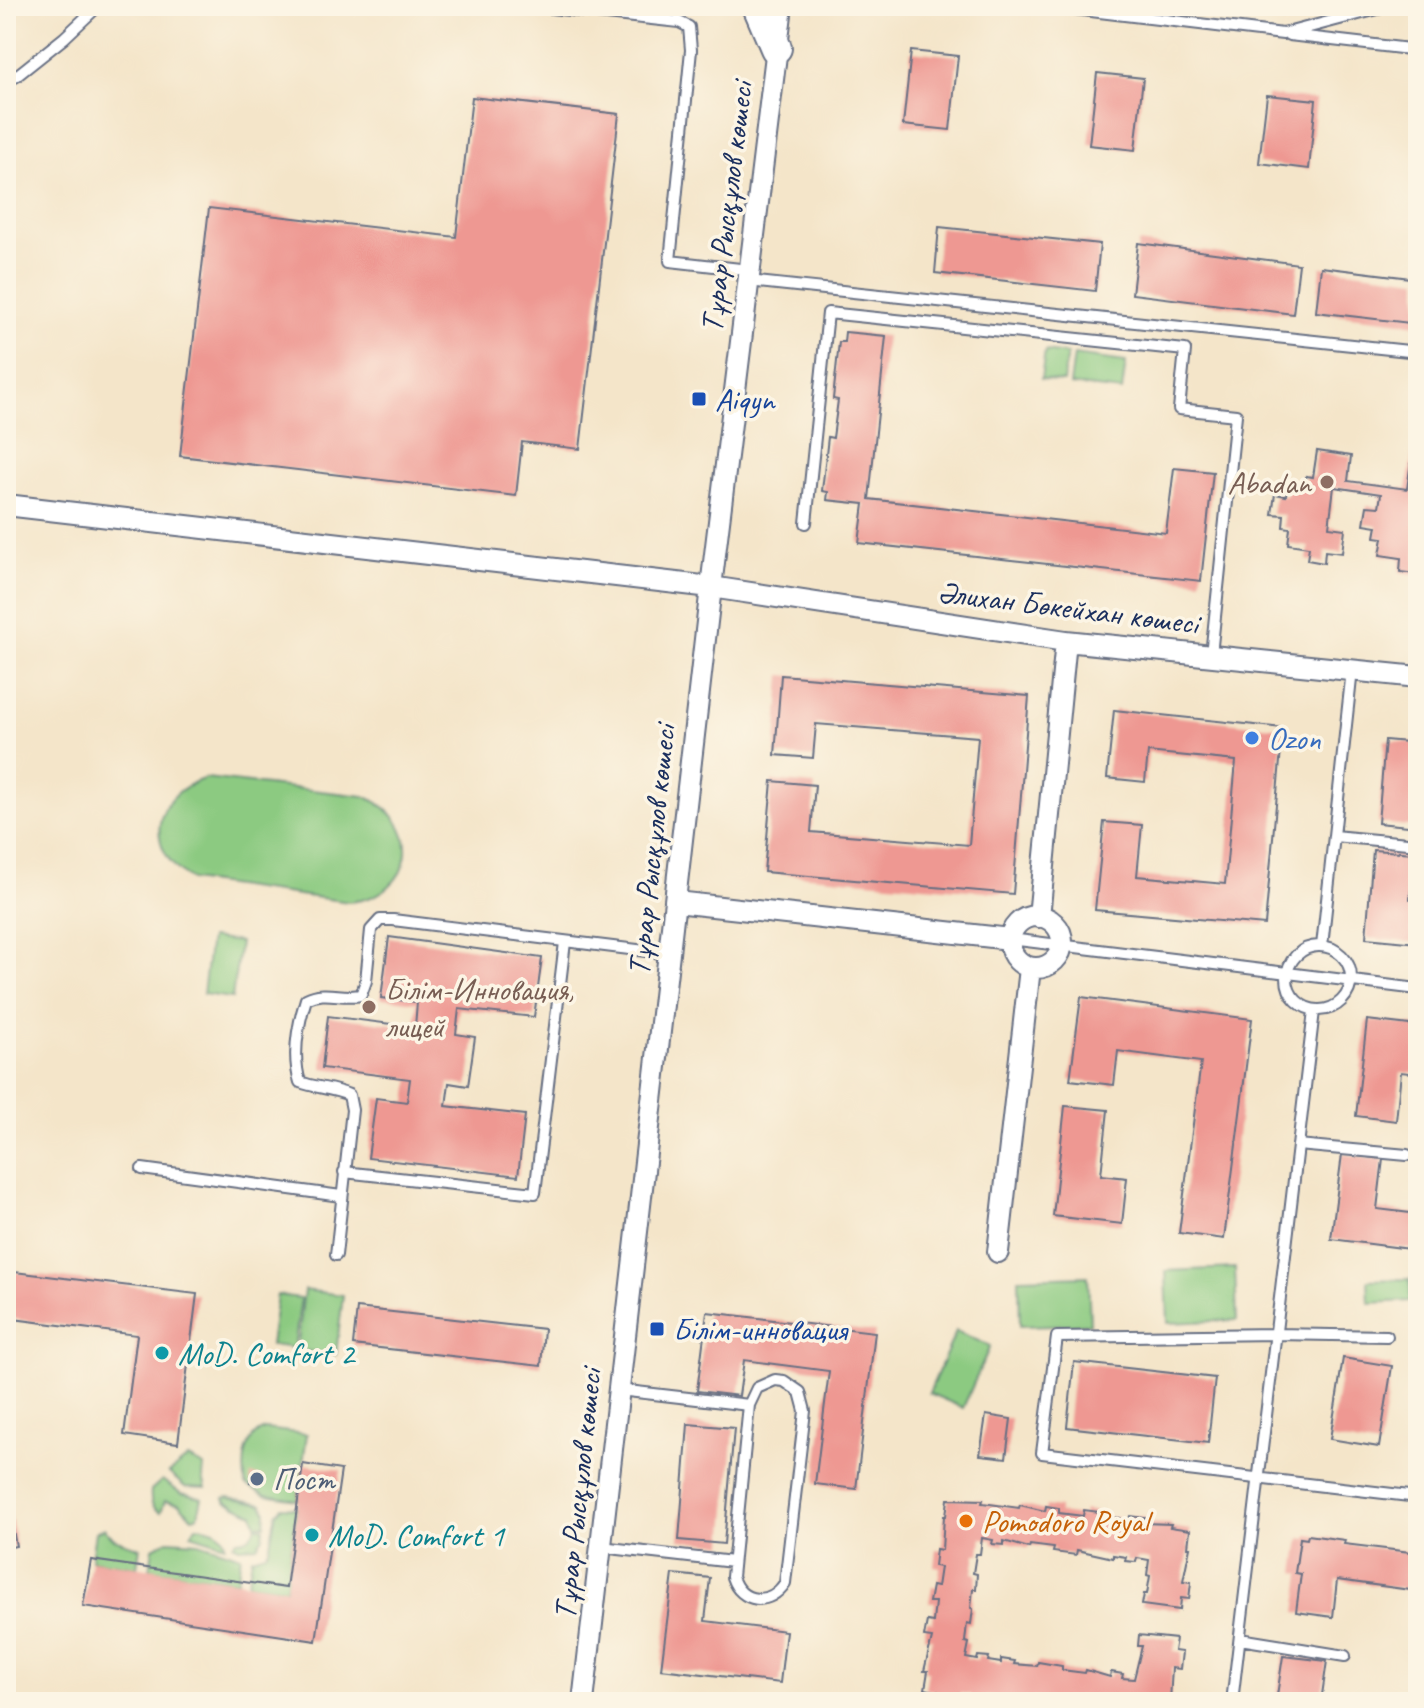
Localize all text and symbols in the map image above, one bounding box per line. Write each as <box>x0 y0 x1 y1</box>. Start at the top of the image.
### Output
street label: Тұрар Рысқұлов көшесі <box>691 75 763 335</box>
place label: Aiqyn <box>715 379 776 420</box>
marker: Aiqyn <box>690 390 708 408</box>
place label: Abadan <box>1228 462 1313 503</box>
marker: Abadan <box>1318 473 1336 491</box>
street label: Әлихан Бөкейхан көшесі <box>935 571 1205 644</box>
street label: Тұрар Рысқұлов көшесі <box>618 718 685 978</box>
place label: Ozon <box>1268 718 1321 759</box>
marker: Ozon <box>1243 729 1261 747</box>
place label: Білім-Инновация, лицей <box>385 969 574 1047</box>
marker: Білім-Инновация, лицей <box>360 998 378 1016</box>
place label: Білім-инновация <box>673 1309 849 1350</box>
marker: Білім-инновация <box>648 1320 666 1338</box>
place label: МoD. Comfort 2 <box>178 1333 357 1374</box>
marker: МoD. Comfort 2 <box>153 1344 171 1362</box>
street label: Тұрар Рысқұлов көшесі <box>544 1362 611 1622</box>
place label: Пост <box>273 1459 337 1500</box>
marker: Пост <box>248 1470 266 1488</box>
place label: Pomodoro Royal <box>982 1501 1154 1542</box>
marker: Pomodoro Royal <box>957 1512 975 1530</box>
place label: МoD. Comfort 1 <box>328 1515 506 1556</box>
marker: МoD. Comfort 1 <box>303 1526 321 1544</box>

